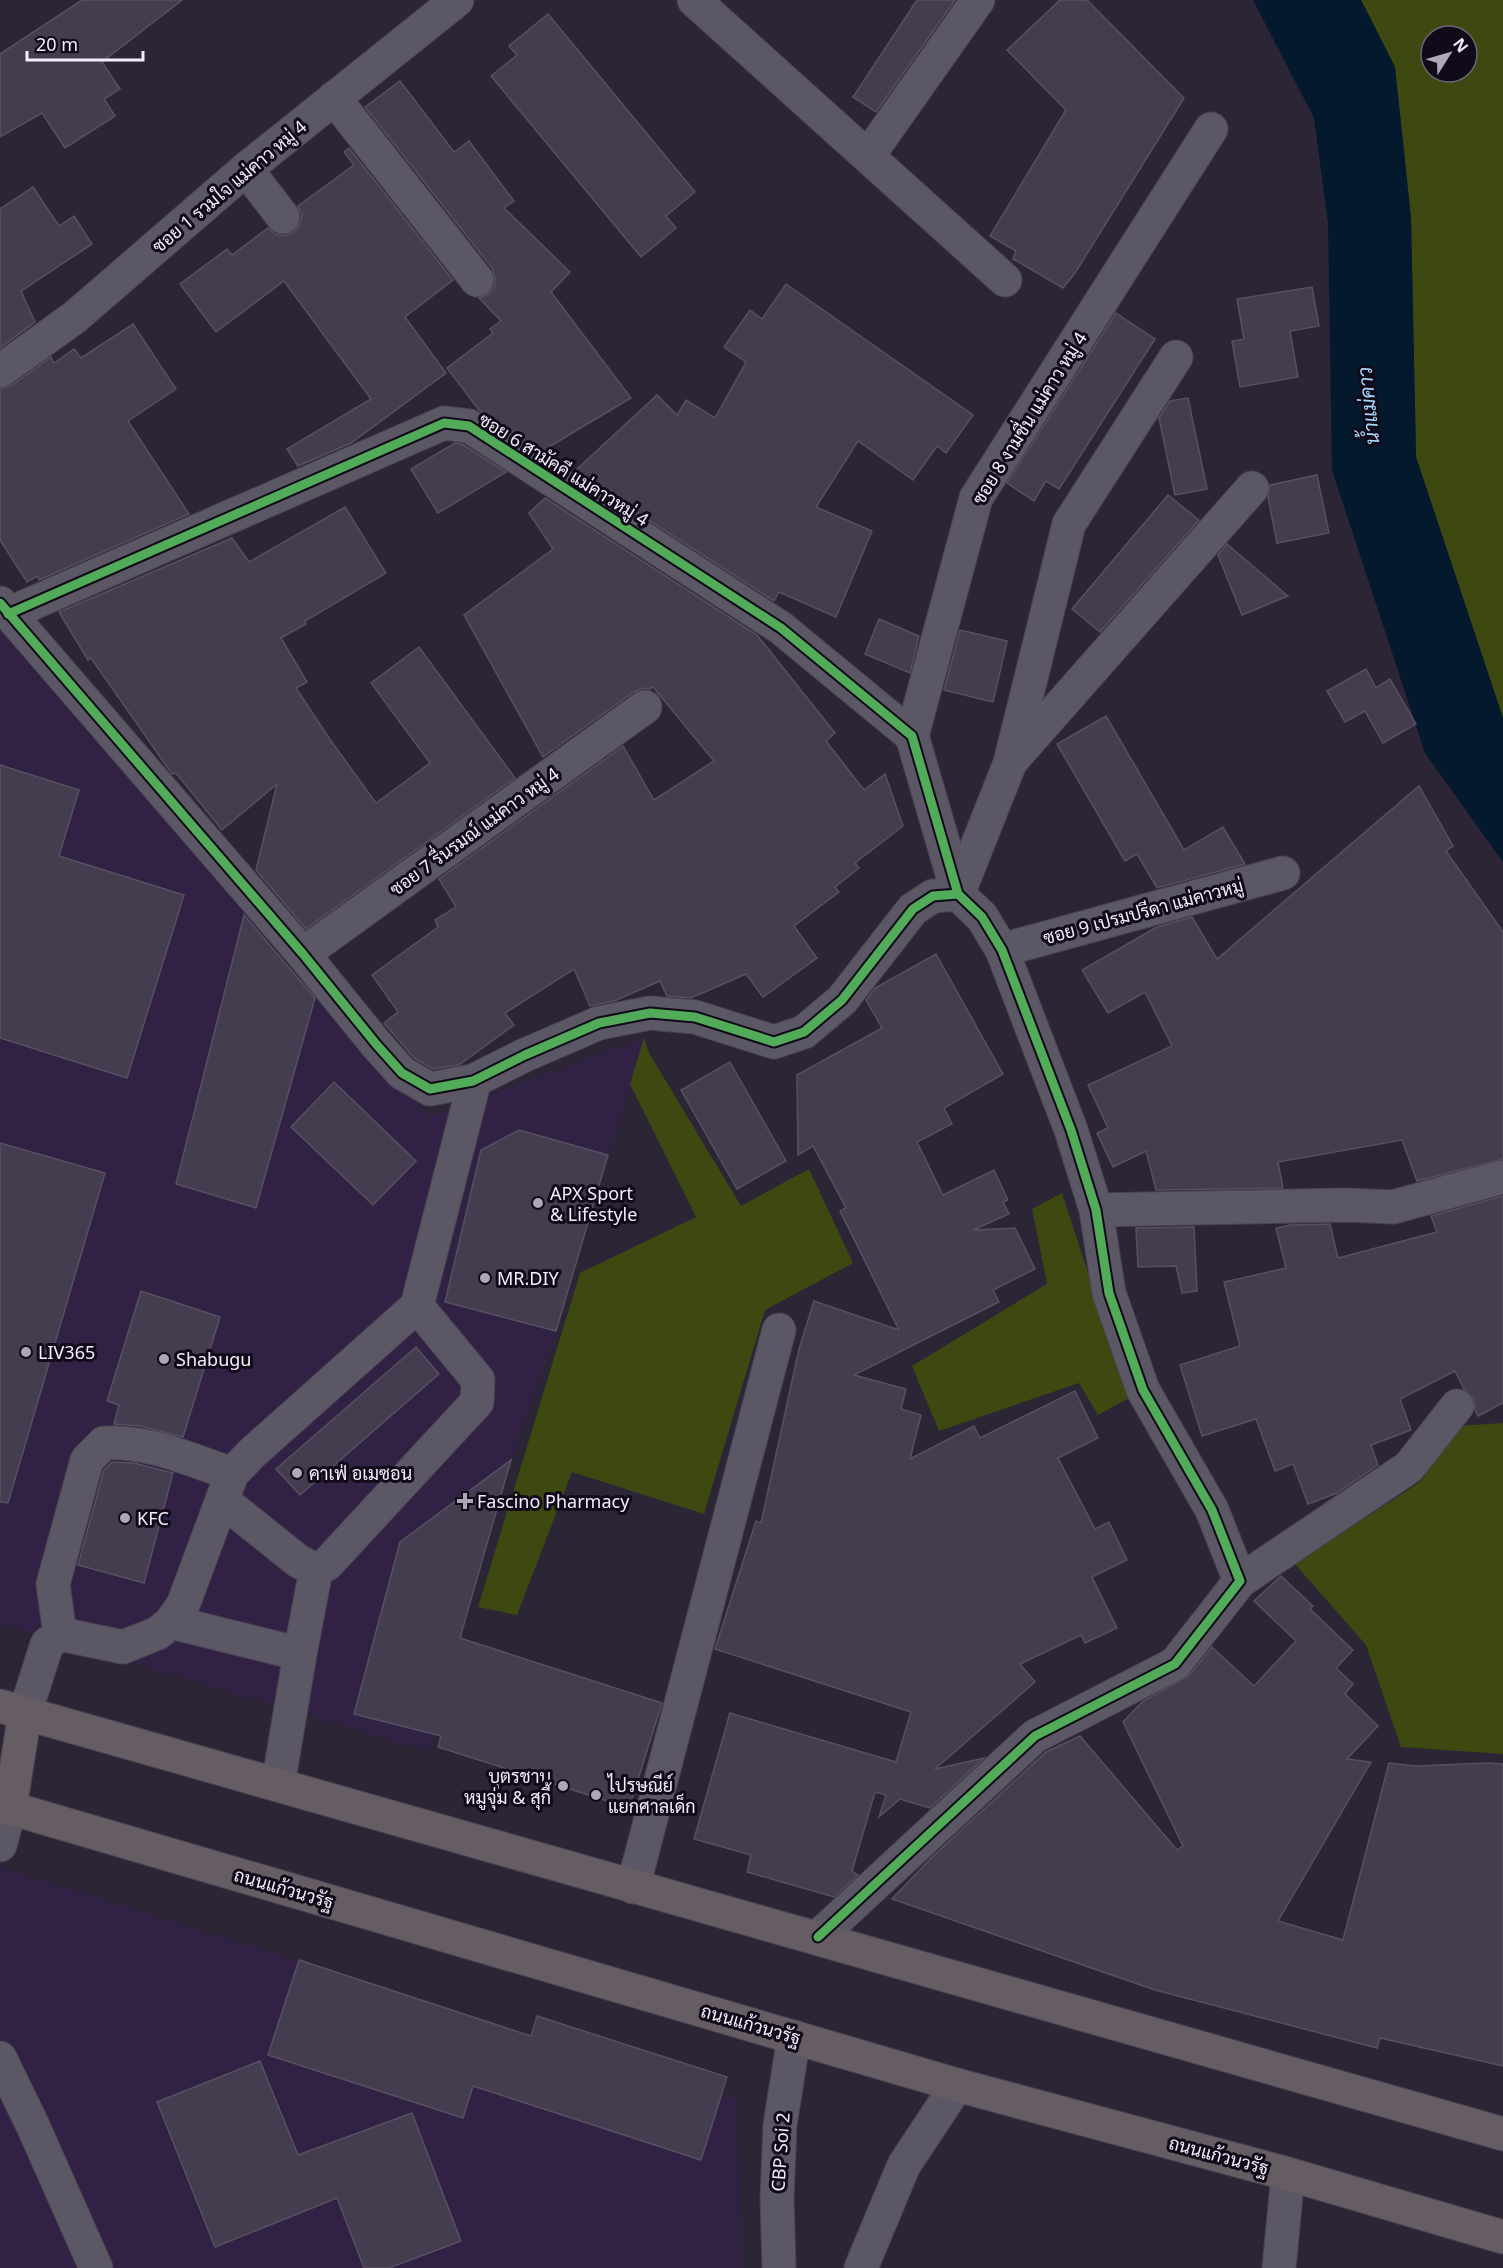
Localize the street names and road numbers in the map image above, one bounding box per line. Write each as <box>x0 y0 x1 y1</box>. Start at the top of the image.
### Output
street label: ซอย 1 รวมใจ แม่คาว หมู่ 4 <box>147 114 313 259</box>
street label: ซอย 8 งามชื่น แม่คาว หมู่ 4 <box>964 326 1094 510</box>
street label: ซอย 6 สามัคคี แม่คาวหมู่ 4 <box>473 407 653 533</box>
street label: ซอย 7 รื่นรมณ์ แม่คาว หมู่ 4 <box>383 759 565 902</box>
street label: ซอย 9 เปรมปรีดา แม่คาวหมู่ <box>1040 873 1246 951</box>
street label: ถนนแก้วนวรัฐ <box>231 1862 337 1915</box>
street label: ถนนแก้วนวรัฐ <box>698 1998 804 2051</box>
street label: CBP Soi 2 <box>765 2112 795 2192</box>
street label: ถนนแก้วนวรัฐ <box>1166 2130 1272 2181</box>

